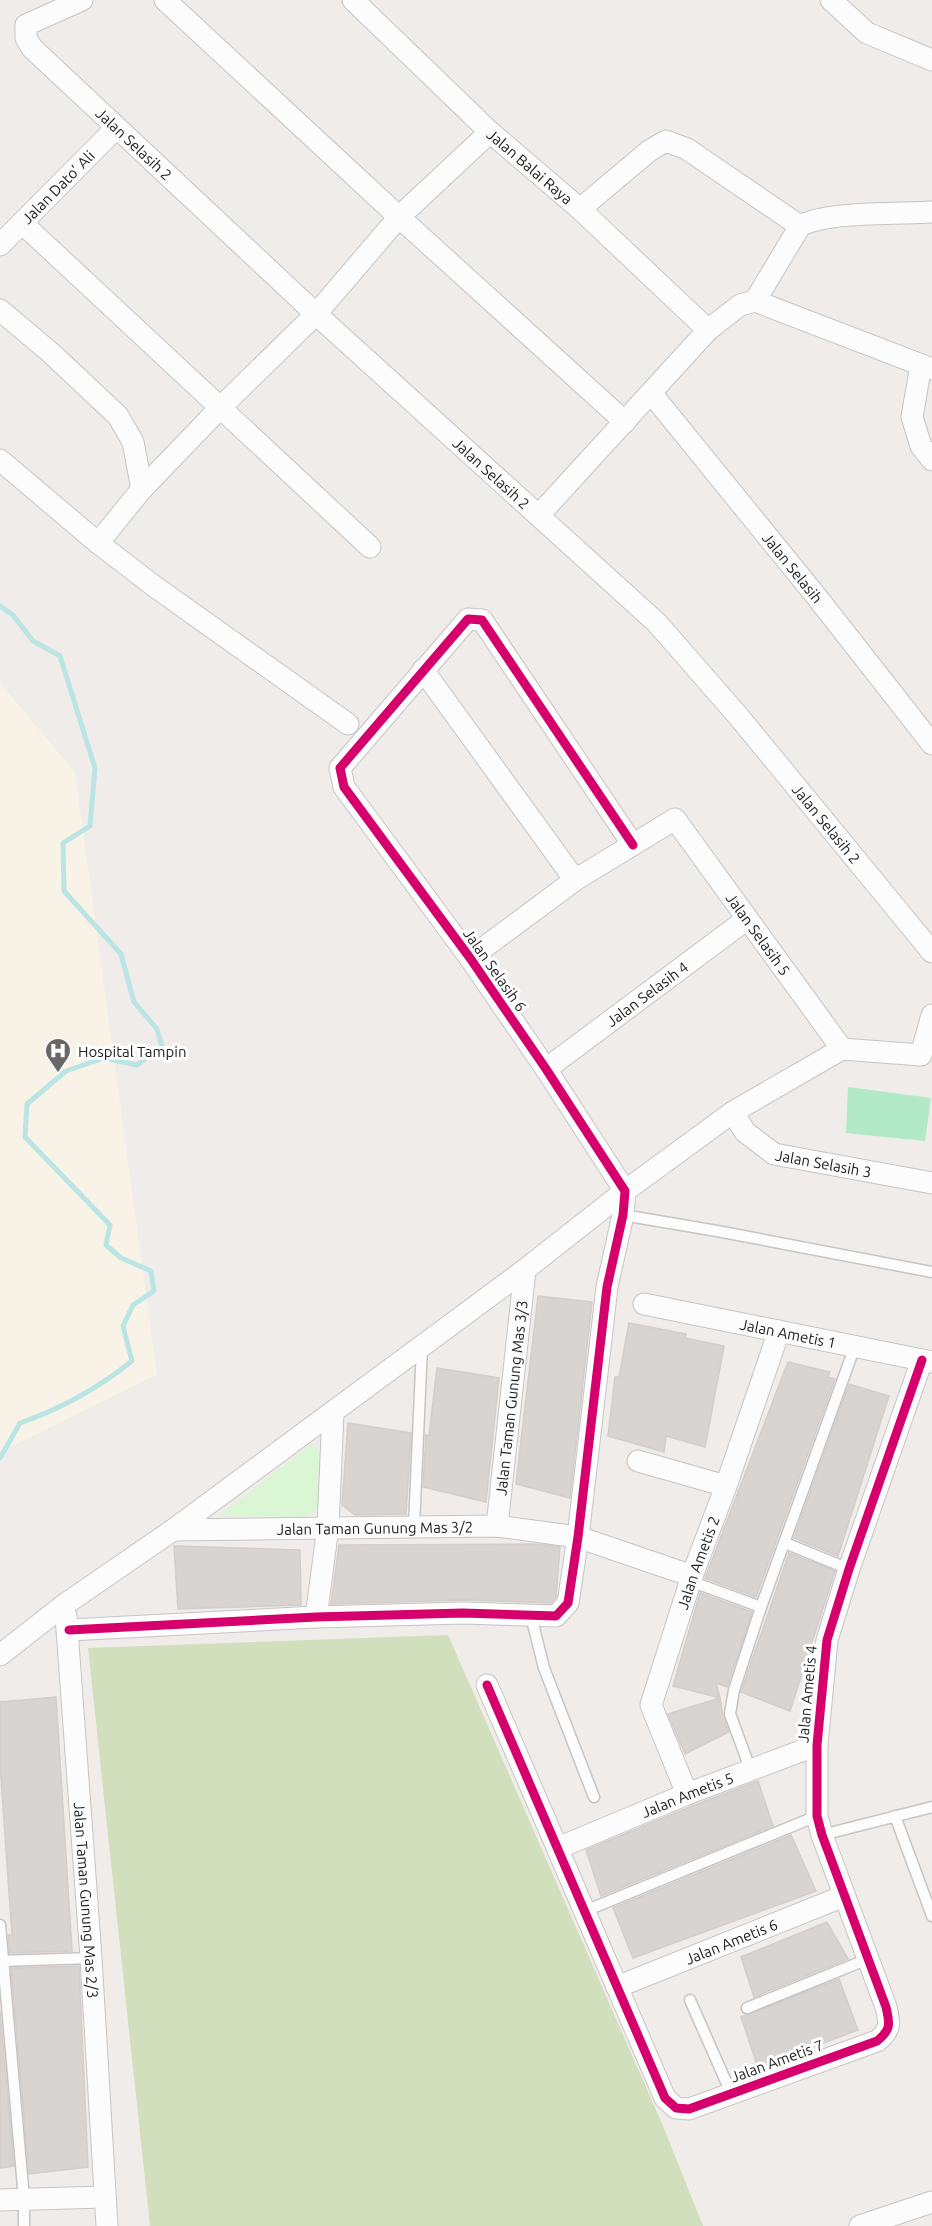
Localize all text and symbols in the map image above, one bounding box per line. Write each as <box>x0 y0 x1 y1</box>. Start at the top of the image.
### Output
street label: Jalan Selasih 2 <box>93 104 176 183</box>
street label: Jalan Balai Raya <box>484 125 576 207</box>
street label: Jalan Dato’ Ali <box>18 147 97 227</box>
street label: Jalan Selasih 2 <box>450 434 533 512</box>
street label: Jalan Selasih <box>759 529 826 606</box>
street label: Jalan Selasih 2 <box>789 781 864 867</box>
street label: Jalan Selasih 5 <box>723 890 794 978</box>
street label: Jalan Selasih 6 <box>460 925 530 1015</box>
street label: Jalan Selasih 4 <box>603 958 691 1030</box>
hospital icon: Hospital Tampin <box>43 1036 73 1074</box>
place label: Hospital Tampin <box>78 1043 187 1060</box>
street label: Jalan Selasih 3 <box>774 1146 873 1180</box>
street label: Jalan Taman Gunung Mas 3/3 <box>492 1299 530 1496</box>
street label: Jalan Ametis 1 <box>738 1315 838 1351</box>
street label: Jalan Ametis 2 <box>674 1514 722 1611</box>
street label: Jalan Taman Gunung Mas 3/2 <box>277 1518 473 1537</box>
street label: Jalan Ametis 4 <box>794 1645 820 1743</box>
street label: Jalan Ametis 5 <box>639 1769 736 1821</box>
street label: Jalan Taman Gunung Mas 2/3 <box>71 1802 102 1999</box>
street label: Jalan Ametis 6 <box>683 1915 780 1967</box>
street label: Jalan Ametis 7 <box>728 2036 826 2086</box>

